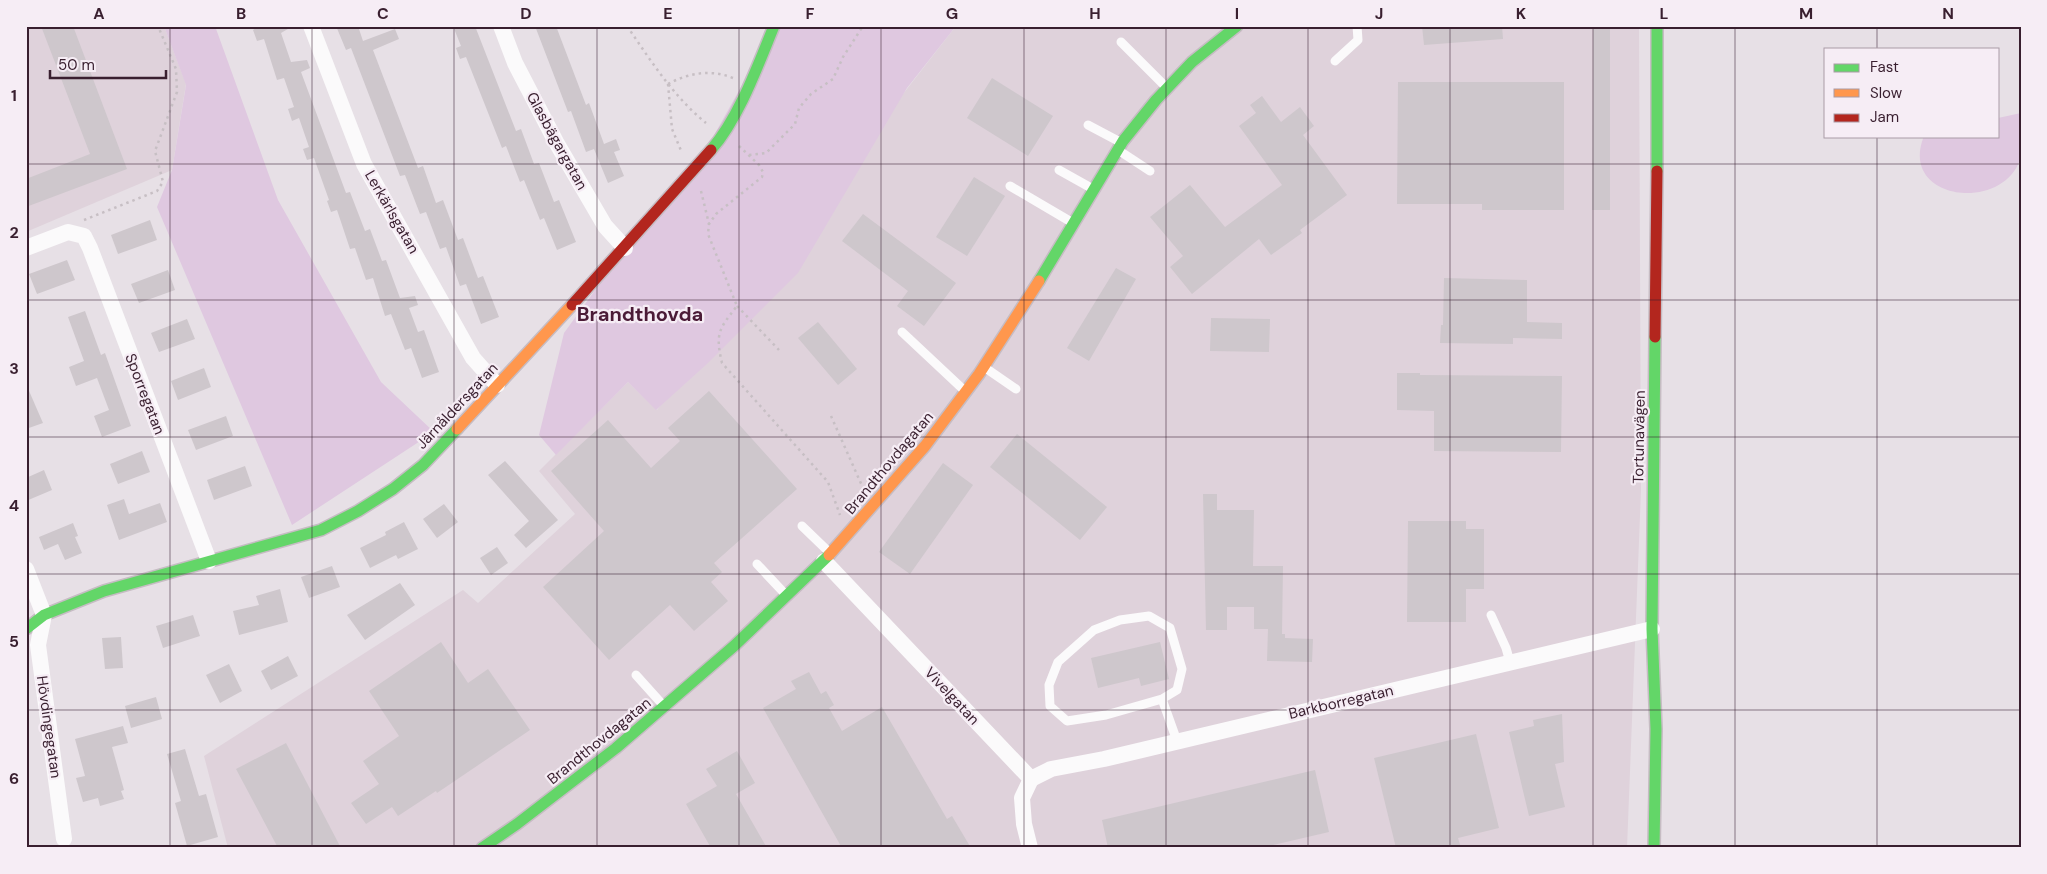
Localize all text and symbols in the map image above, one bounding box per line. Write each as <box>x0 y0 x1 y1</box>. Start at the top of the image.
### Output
text: A <box>93 3 105 24</box>
text: B <box>236 3 246 24</box>
text: C <box>377 3 389 24</box>
text: D <box>520 3 532 24</box>
text: E <box>663 3 673 24</box>
text: F <box>806 3 815 24</box>
text: G <box>946 3 958 24</box>
text: H <box>1089 3 1101 24</box>
text: I <box>1235 3 1239 24</box>
text: J <box>1375 3 1383 24</box>
text: K <box>1516 3 1527 24</box>
text: L <box>1660 3 1669 24</box>
text: M <box>1799 3 1813 24</box>
text: N <box>1942 3 1954 24</box>
scale bar <box>50 48 166 80</box>
legend <box>1824 48 2000 138</box>
text: 50 m <box>58 55 95 75</box>
text: Fast <box>1870 57 1899 77</box>
text: Slow <box>1870 83 1903 103</box>
text: 1 <box>11 85 17 106</box>
street label: Glasbägargatan <box>522 89 592 193</box>
text: Jam <box>1870 107 1899 127</box>
street label: Lerkärlsgatan <box>360 167 424 257</box>
text: 2 <box>9 222 19 243</box>
district label: Brandthovda <box>577 301 703 327</box>
street label: Sporregatan <box>120 351 170 437</box>
text: 3 <box>9 358 19 379</box>
street label: Järnåldersgatan <box>412 358 502 454</box>
street label: Tortunavägen <box>1628 390 1650 484</box>
street label: Brandthovdagatan <box>840 408 938 518</box>
text: 4 <box>9 495 19 516</box>
text: 5 <box>9 631 19 652</box>
street label: Vivelgatan <box>920 663 984 729</box>
street label: Hövdingegatan <box>32 674 66 780</box>
street label: Barkborregatan <box>1287 680 1395 724</box>
street label: Brandthovdagatan <box>543 693 655 789</box>
text: 6 <box>9 768 19 789</box>

